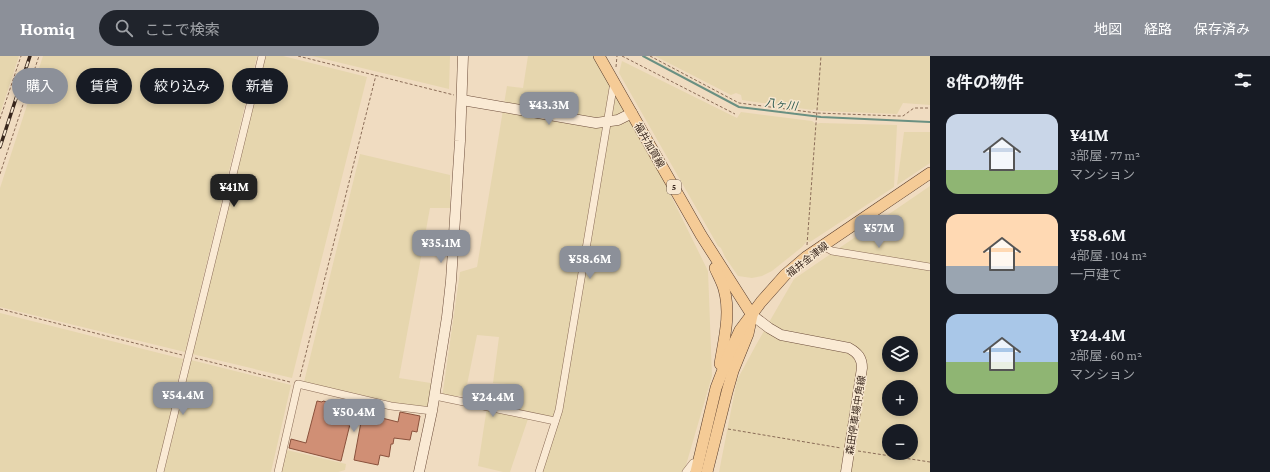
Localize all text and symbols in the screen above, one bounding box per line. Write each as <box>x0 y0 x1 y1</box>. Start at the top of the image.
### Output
search box <box>99 10 379 46</box>
icon: search <box>113 17 135 39</box>
text: Homiq <box>20 18 75 39</box>
text: 地図 <box>1094 21 1122 37</box>
text: 経路 <box>1144 21 1172 37</box>
text: 保存済み <box>1194 21 1250 37</box>
text: ここで検索 <box>145 22 220 38</box>
chip: 購入 <box>12 68 68 104</box>
chip: 賃貸 <box>76 68 132 104</box>
chip: 絞り込み <box>140 68 224 104</box>
chip: 新着 <box>232 68 288 104</box>
icon: filters <box>1232 69 1254 91</box>
text: 8件の物件 <box>946 73 1024 92</box>
pin: ¥43.3M <box>516 92 582 126</box>
water label: 八ヶ川 <box>764 96 799 112</box>
text: ¥43.3M <box>529 97 569 112</box>
street label: 福井加賀線 <box>632 121 667 170</box>
text: ¥41M <box>1070 126 1108 145</box>
icon: home <box>978 130 1026 178</box>
text: 3部屋 · 77 m² <box>1070 148 1140 163</box>
text: マンション <box>1070 167 1135 182</box>
pin: ¥41M <box>210 174 258 208</box>
text: ¥41M <box>219 179 249 194</box>
road number: 5 <box>667 180 681 194</box>
pin: ¥57M <box>855 215 903 249</box>
text: ¥57M <box>864 220 894 235</box>
text: ¥58.6M <box>1070 226 1126 245</box>
pin: ¥35.1M <box>408 230 474 264</box>
icon: home <box>978 230 1026 278</box>
text: ¥35.1M <box>421 235 461 250</box>
street label: 福井金津線 <box>784 240 830 279</box>
pin: ¥58.6M <box>557 246 623 280</box>
text: 4部屋 · 104 m² <box>1070 248 1147 263</box>
text: ¥58.6M <box>569 251 611 266</box>
text: 一戸建て <box>1070 267 1122 282</box>
text: ¥24.4M <box>1070 326 1126 345</box>
icon: home <box>978 330 1026 378</box>
map controls <box>882 336 918 460</box>
button: layers <box>882 336 918 372</box>
text: 2部屋 · 60 m² <box>1070 348 1142 363</box>
text: マンション <box>1070 367 1135 382</box>
street label: 森田停車場中角線 <box>844 375 867 455</box>
button: + <box>882 380 918 416</box>
pin: ¥54.4M <box>150 382 216 416</box>
pin: ¥24.4M <box>460 384 526 418</box>
text: ¥54.4M <box>162 387 204 402</box>
text: ¥24.4M <box>472 389 514 404</box>
pin: ¥50.4M <box>321 399 387 433</box>
text: ¥50.4M <box>333 404 375 419</box>
button: − <box>882 424 918 460</box>

